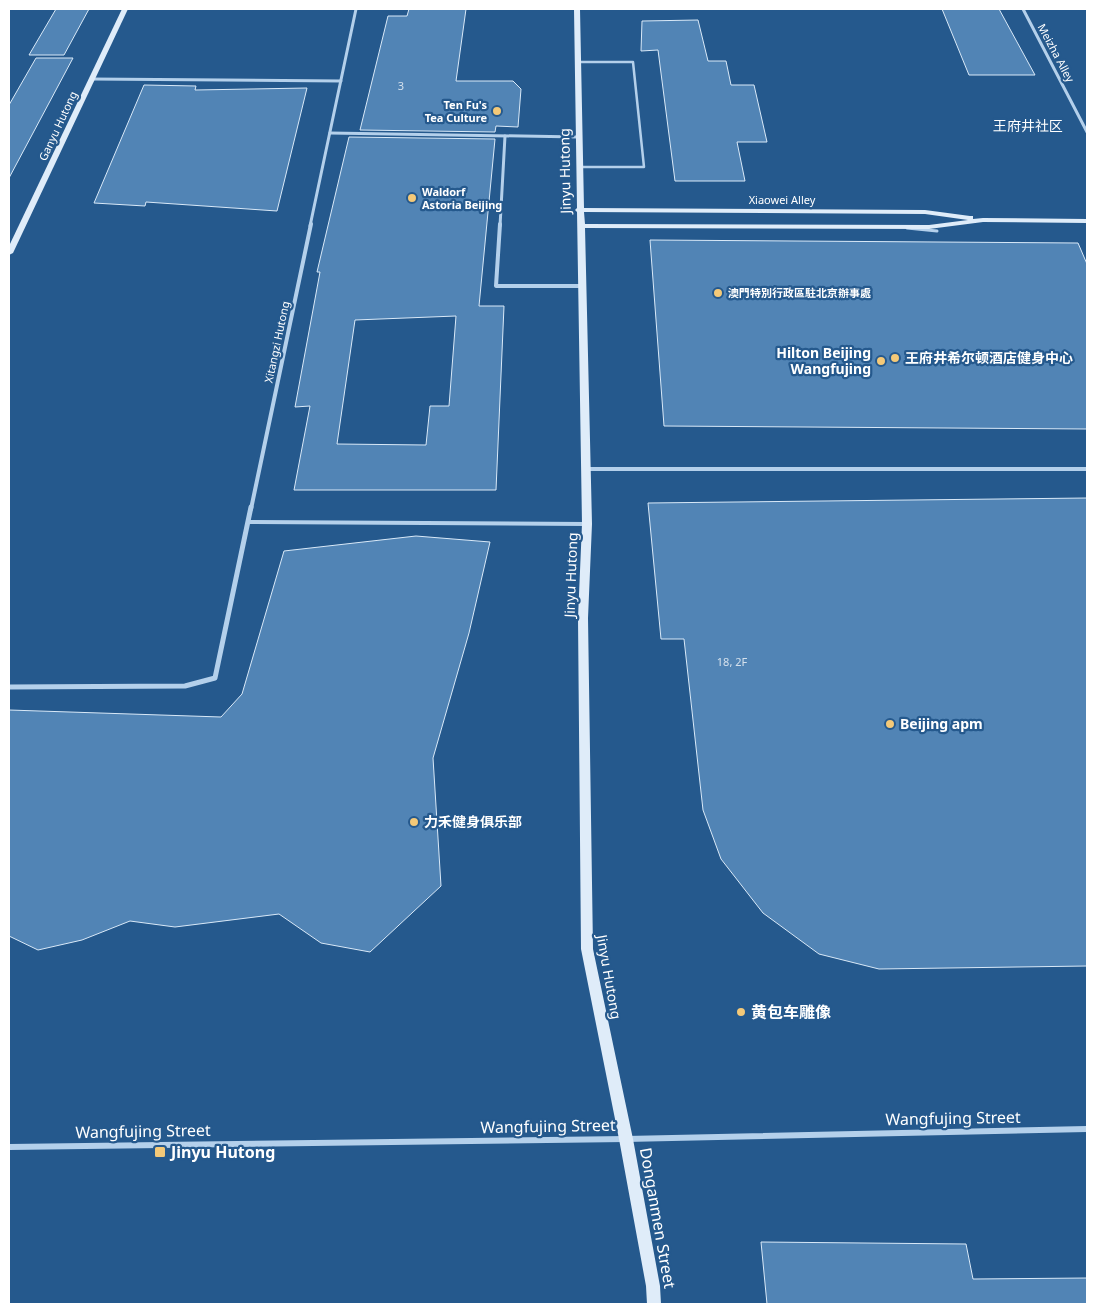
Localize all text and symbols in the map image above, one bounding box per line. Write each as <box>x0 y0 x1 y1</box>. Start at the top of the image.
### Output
street label: Meizha Alley <box>1035 21 1078 85</box>
house number: 3 <box>398 78 404 93</box>
street label: Ganyu Hutong <box>35 88 80 163</box>
place label: Ten Fu's Tea Culture <box>425 97 487 125</box>
marker: Ten Fu's Tea Culture <box>491 105 503 117</box>
district label: 王府井社区 <box>993 116 1063 135</box>
street label: Jinyu Hutong <box>554 128 575 216</box>
place label: Waldorf Astoria Beijing <box>422 184 502 212</box>
marker: Waldorf Astoria Beijing <box>406 192 418 204</box>
street label: Xiaowei Alley <box>749 192 816 207</box>
place label: 澳門特別行政區駐北京辦事處 <box>728 285 871 300</box>
marker: 澳門特別行政區駐北京辦事處 <box>712 287 724 299</box>
street label: Xitangzi Hutong <box>261 300 292 384</box>
place label: Hilton Beijing Wangfujing <box>776 343 871 378</box>
place label: 王府井希尔顿酒店健身中心 <box>905 348 1073 367</box>
marker: 王府井希尔顿酒店健身中心 <box>889 352 901 364</box>
marker: Hilton Beijing Wangfujing <box>875 355 887 367</box>
street label: Jinyu Hutong <box>559 532 581 620</box>
house number: 18, 2F <box>717 654 747 669</box>
place label: Beijing apm <box>900 714 983 733</box>
marker: Beijing apm <box>884 718 896 730</box>
place label: 力禾健身俱乐部 <box>424 812 522 831</box>
marker: 力禾健身俱乐部 <box>408 816 420 828</box>
street label: Jinyu Hutong <box>592 931 626 1021</box>
place label: 黄包车雕像 <box>751 1001 831 1023</box>
marker: 黄包车雕像 <box>735 1006 747 1018</box>
street label: Wangfujing Street <box>885 1106 1021 1130</box>
street label: Wangfujing Street <box>480 1114 616 1138</box>
street label: Wangfujing Street <box>75 1119 211 1143</box>
place label: Jinyu Hutong <box>169 1141 275 1163</box>
marker: Jinyu Hutong <box>153 1145 167 1159</box>
street label: Donganmen Street <box>635 1146 681 1290</box>

